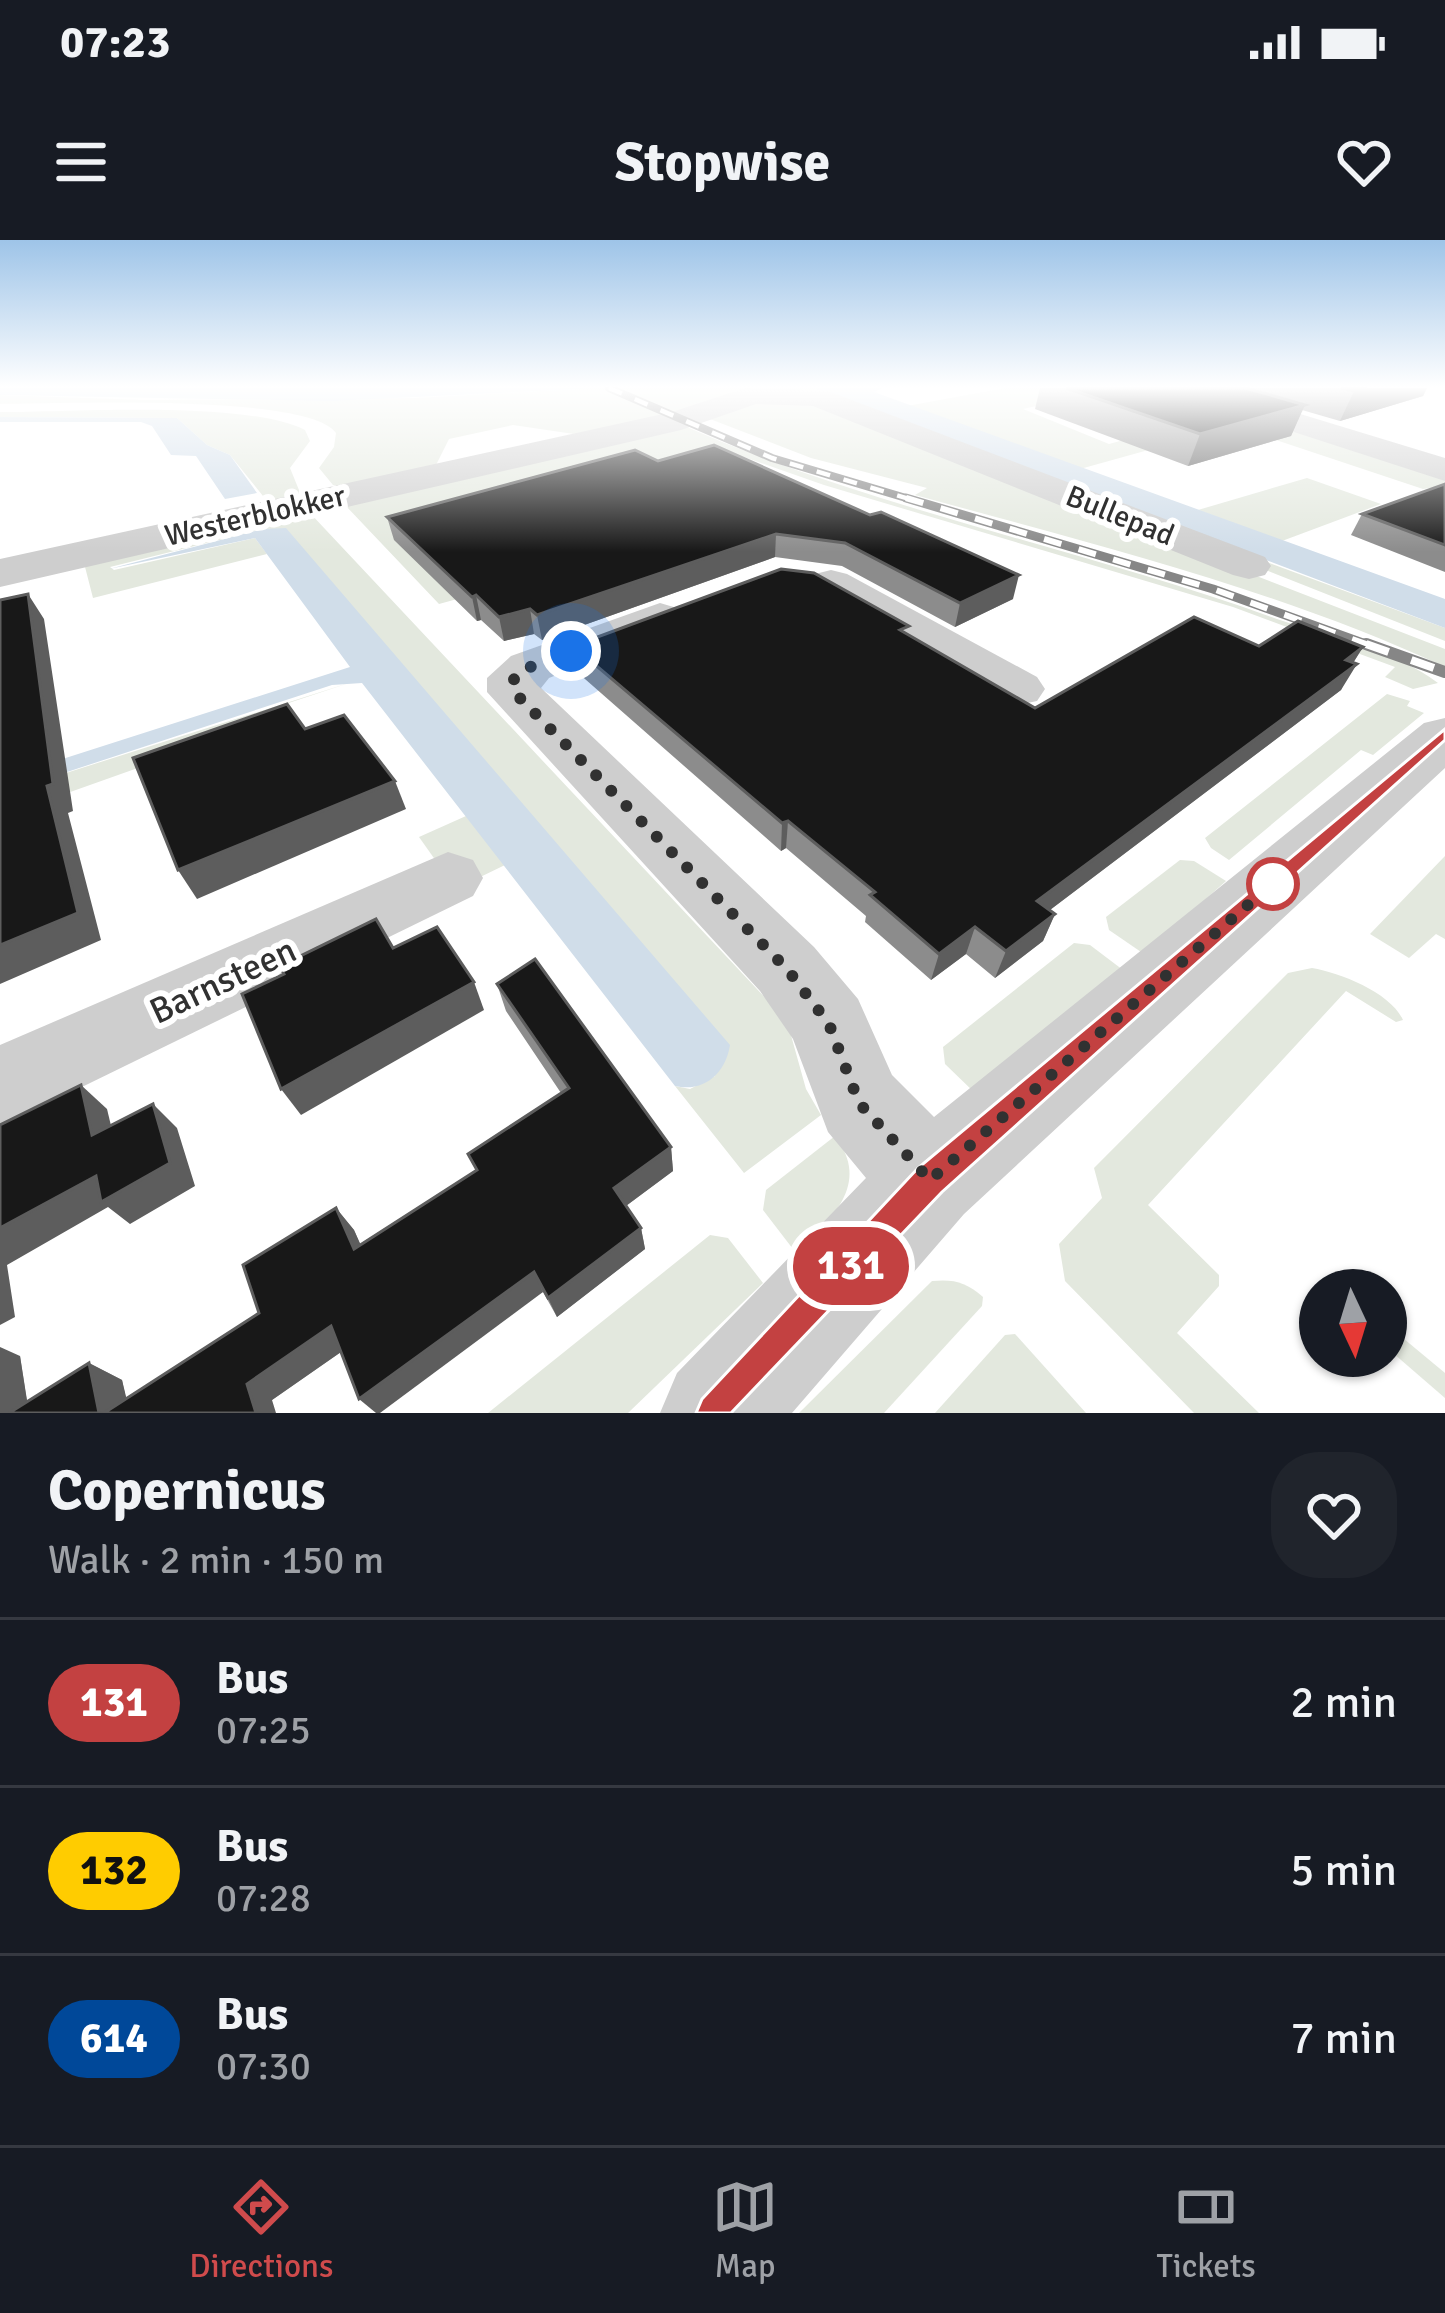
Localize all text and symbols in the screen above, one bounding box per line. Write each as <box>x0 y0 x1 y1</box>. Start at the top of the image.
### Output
text: 07:23 <box>60 15 170 70</box>
icon: menu <box>48 129 114 195</box>
text: Stopwise <box>615 129 830 196</box>
icon: heart <box>1331 129 1397 195</box>
street label: Westerblokker <box>161 477 349 555</box>
street label: Bullepad <box>1060 478 1180 554</box>
your location <box>541 621 601 681</box>
unlabelled marker <box>1248 859 1298 909</box>
street label: Barnsteen <box>143 928 303 1034</box>
line badge: 131 <box>782 1227 920 1305</box>
text: 131 <box>817 1240 885 1291</box>
north arrow <box>1299 1269 1407 1377</box>
map controls <box>1299 1269 1407 1377</box>
button: heart <box>1271 1452 1397 1578</box>
text: Copernicus <box>48 1455 326 1526</box>
text: Walk · 2 min · 150 m <box>48 1536 384 1584</box>
text: Bus <box>216 1651 288 1706</box>
text: 2 min <box>1290 1675 1397 1730</box>
text: 131 <box>80 1677 148 1728</box>
text: 07:25 <box>216 1706 311 1754</box>
text: Bus <box>216 1819 288 1874</box>
text: 5 min <box>1290 1843 1397 1898</box>
text: 132 <box>80 1845 148 1896</box>
text: 07:28 <box>216 1874 311 1922</box>
text: Bus <box>216 1987 288 2042</box>
text: 7 min <box>1290 2011 1397 2066</box>
text: 614 <box>80 2013 148 2064</box>
text: 07:30 <box>216 2042 311 2090</box>
tab: Directions <box>189 2174 334 2287</box>
tab: Map <box>712 2174 778 2287</box>
tab: Tickets <box>1157 2174 1256 2287</box>

